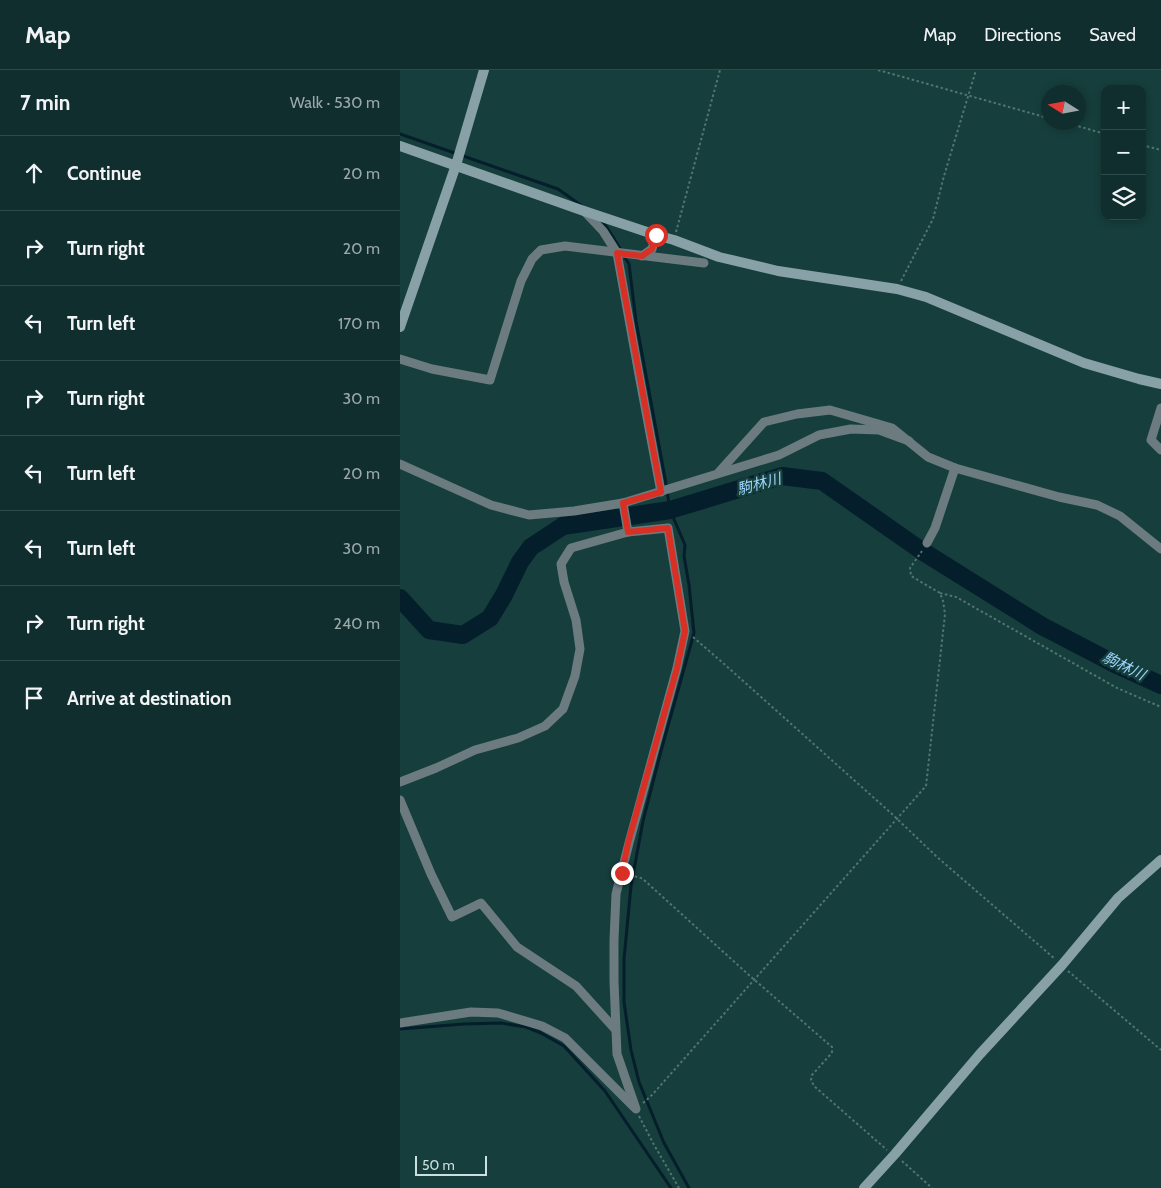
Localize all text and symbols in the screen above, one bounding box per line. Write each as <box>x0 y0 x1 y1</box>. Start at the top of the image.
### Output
text: Map <box>25 20 71 49</box>
text: Map <box>923 24 956 46</box>
text: Directions <box>984 24 1061 46</box>
text: Saved <box>1089 24 1136 46</box>
north arrow <box>1041 85 1086 130</box>
map controls <box>1101 85 1146 220</box>
button: + <box>1101 85 1146 130</box>
text: 7 min <box>20 90 70 115</box>
text: Walk · 530 m <box>290 93 380 112</box>
button: − <box>1101 130 1146 175</box>
icon: ahead <box>20 159 48 187</box>
text: Continue <box>67 162 141 185</box>
text: 20 m <box>343 164 380 183</box>
button: layers <box>1101 175 1146 220</box>
route start <box>645 224 668 247</box>
icon: right <box>20 234 48 262</box>
text: Turn right <box>67 237 145 260</box>
text: 20 m <box>343 239 380 258</box>
icon: left <box>20 309 48 337</box>
text: Turn left <box>67 312 135 335</box>
text: 170 m <box>338 314 380 333</box>
icon: right <box>20 384 48 412</box>
text: Turn right <box>67 387 145 410</box>
text: 30 m <box>343 389 380 408</box>
icon: left <box>20 459 48 487</box>
text: Turn left <box>67 462 135 485</box>
text: 20 m <box>343 464 380 483</box>
water label: 駒林川 <box>735 469 785 499</box>
icon: left <box>20 534 48 562</box>
text: Turn left <box>67 537 135 560</box>
text: 30 m <box>343 539 380 558</box>
icon: right <box>20 609 48 637</box>
text: Turn right <box>67 612 145 635</box>
text: 240 m <box>334 614 380 633</box>
water label: 駒林川 <box>1100 648 1150 685</box>
icon: arrive <box>20 684 48 712</box>
text: Arrive at destination <box>67 687 231 710</box>
route end <box>611 862 634 885</box>
scale bar <box>415 1153 488 1176</box>
text: 50 m <box>422 1156 455 1174</box>

